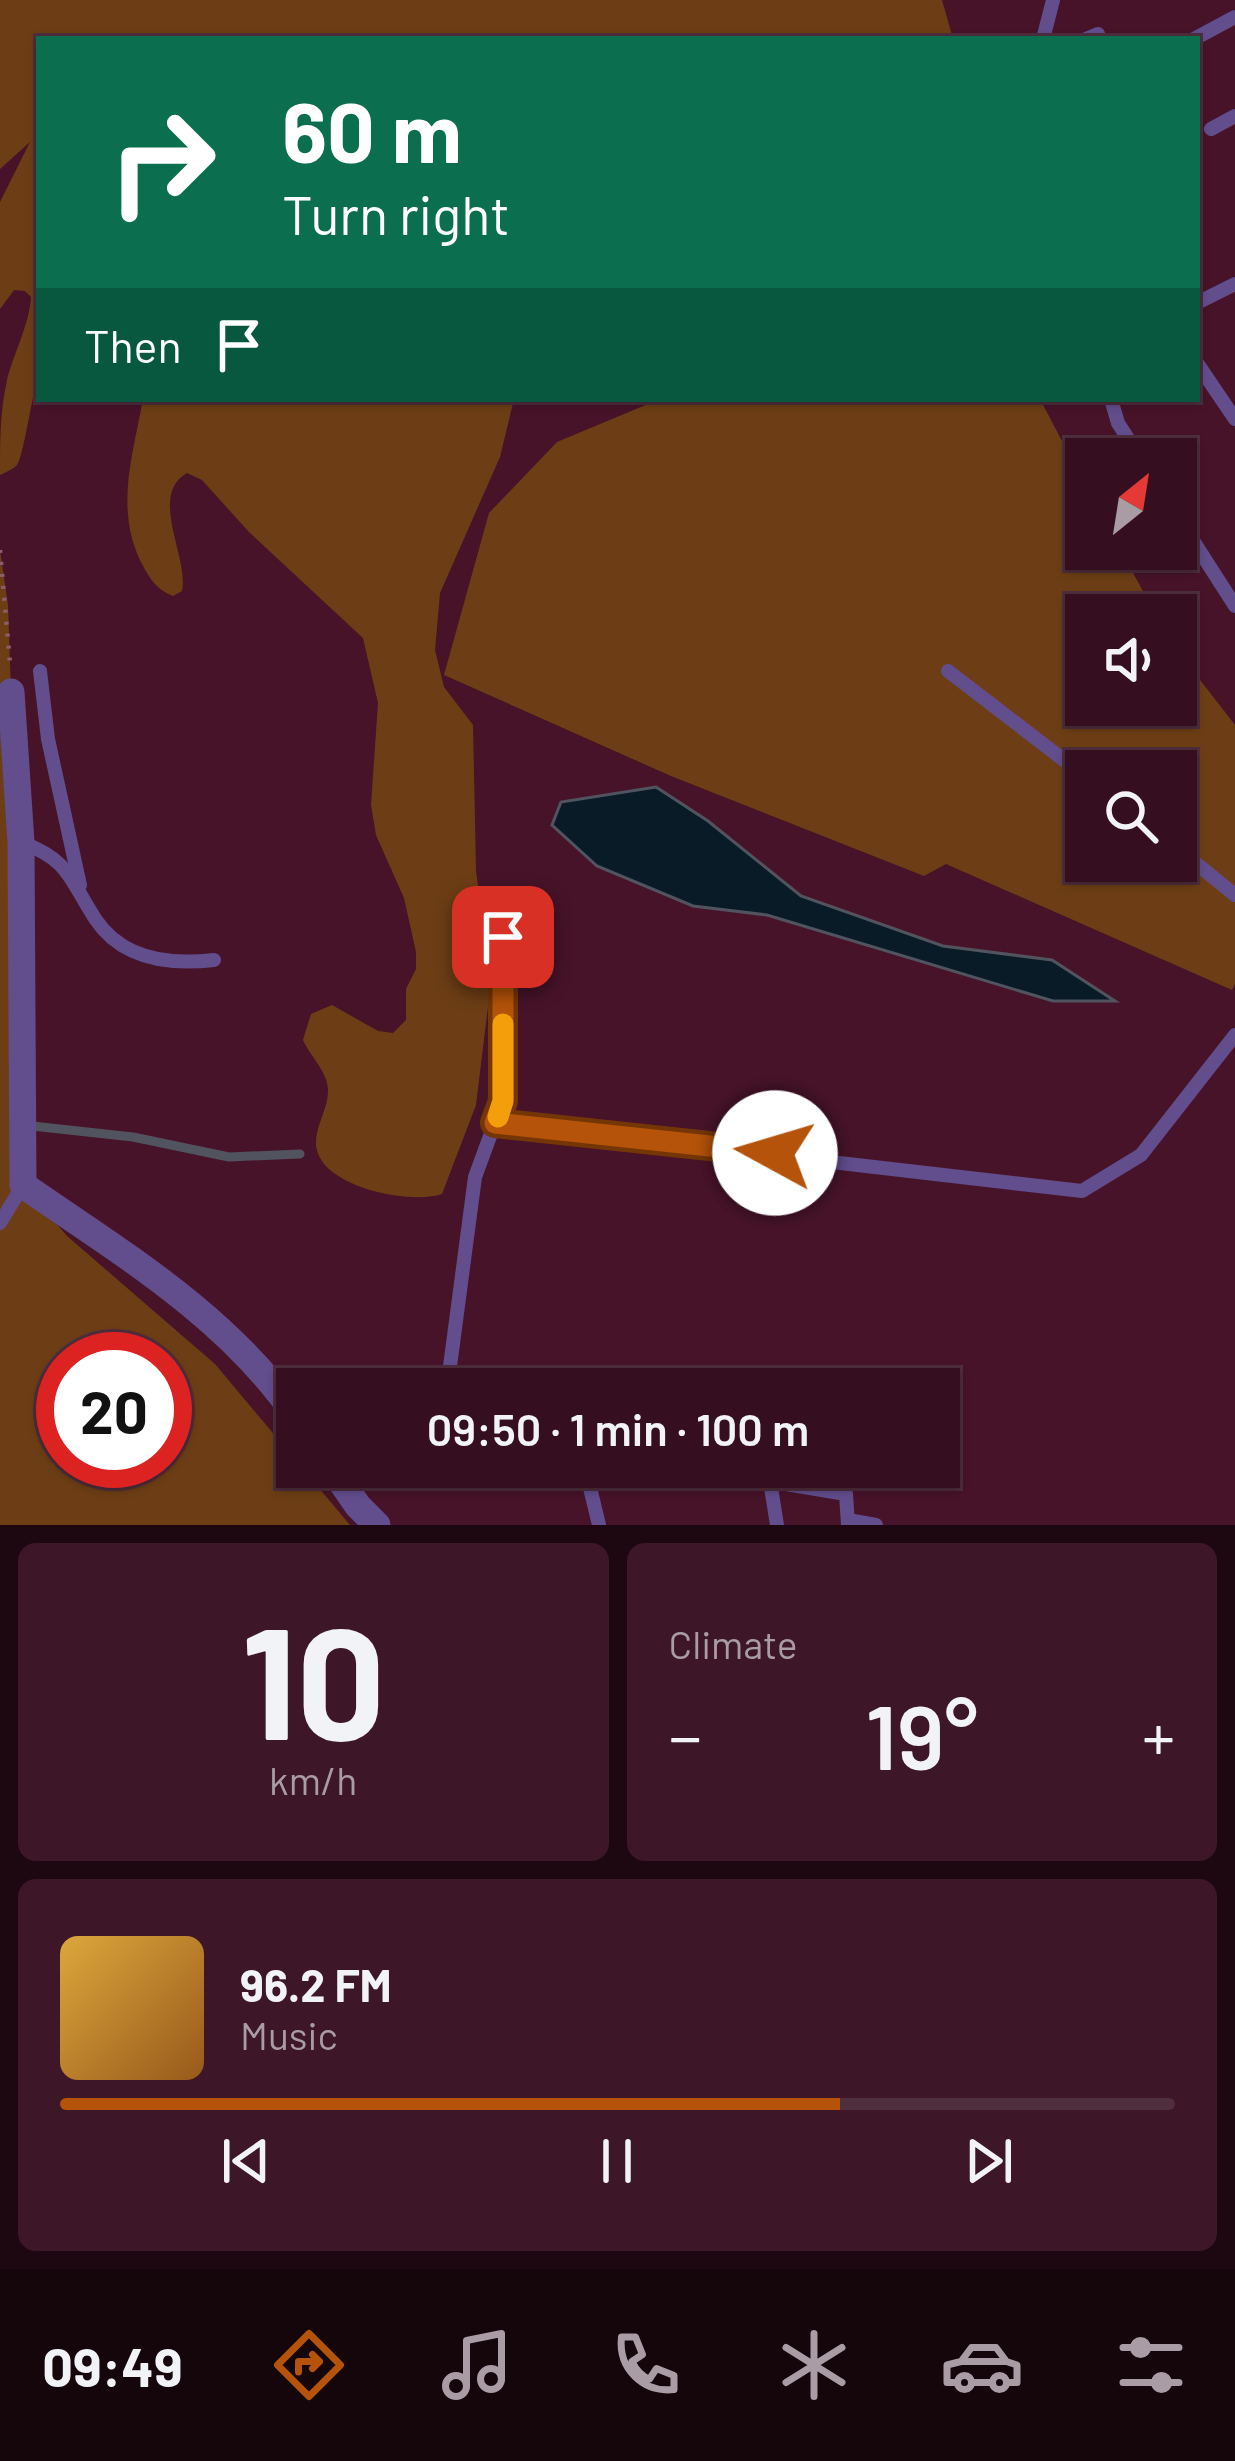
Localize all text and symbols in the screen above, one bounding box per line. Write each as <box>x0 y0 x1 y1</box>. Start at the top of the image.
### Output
text: 60 m <box>282 79 462 180</box>
icon: right <box>84 84 240 240</box>
text: Turn right <box>282 181 510 246</box>
icon: arrive <box>206 312 272 378</box>
text: Then <box>84 318 182 372</box>
north arrow <box>1065 438 1197 570</box>
map controls <box>1065 438 1197 882</box>
button: sound <box>1065 594 1197 726</box>
button: search <box>1065 750 1197 882</box>
pin <box>452 886 554 988</box>
icon: arrive <box>470 904 536 970</box>
position arrow <box>712 1090 838 1216</box>
speed limit sign: 20 <box>36 1332 192 1488</box>
text: 09:50 · 1 min · 100 m <box>427 1401 809 1455</box>
text: 10 <box>241 1584 385 1771</box>
text: Climate <box>669 1620 798 1667</box>
text: 19° <box>865 1680 978 1788</box>
text: − <box>669 1695 702 1774</box>
text: + <box>1142 1695 1175 1774</box>
text: km/h <box>269 1756 357 1803</box>
text: 96.2 FM <box>240 1957 392 2011</box>
text: Music <box>240 2011 338 2058</box>
icon: previous <box>213 2128 279 2194</box>
icon: pause <box>584 2128 650 2194</box>
icon: next <box>956 2128 1022 2194</box>
icon: directions <box>267 2323 351 2407</box>
icon: music <box>435 2323 519 2407</box>
icon: phone <box>604 2323 688 2407</box>
icon: climate <box>772 2323 856 2407</box>
icon: car <box>940 2323 1024 2407</box>
icon: filters <box>1109 2323 1193 2407</box>
text: 09:49 <box>42 2333 183 2398</box>

